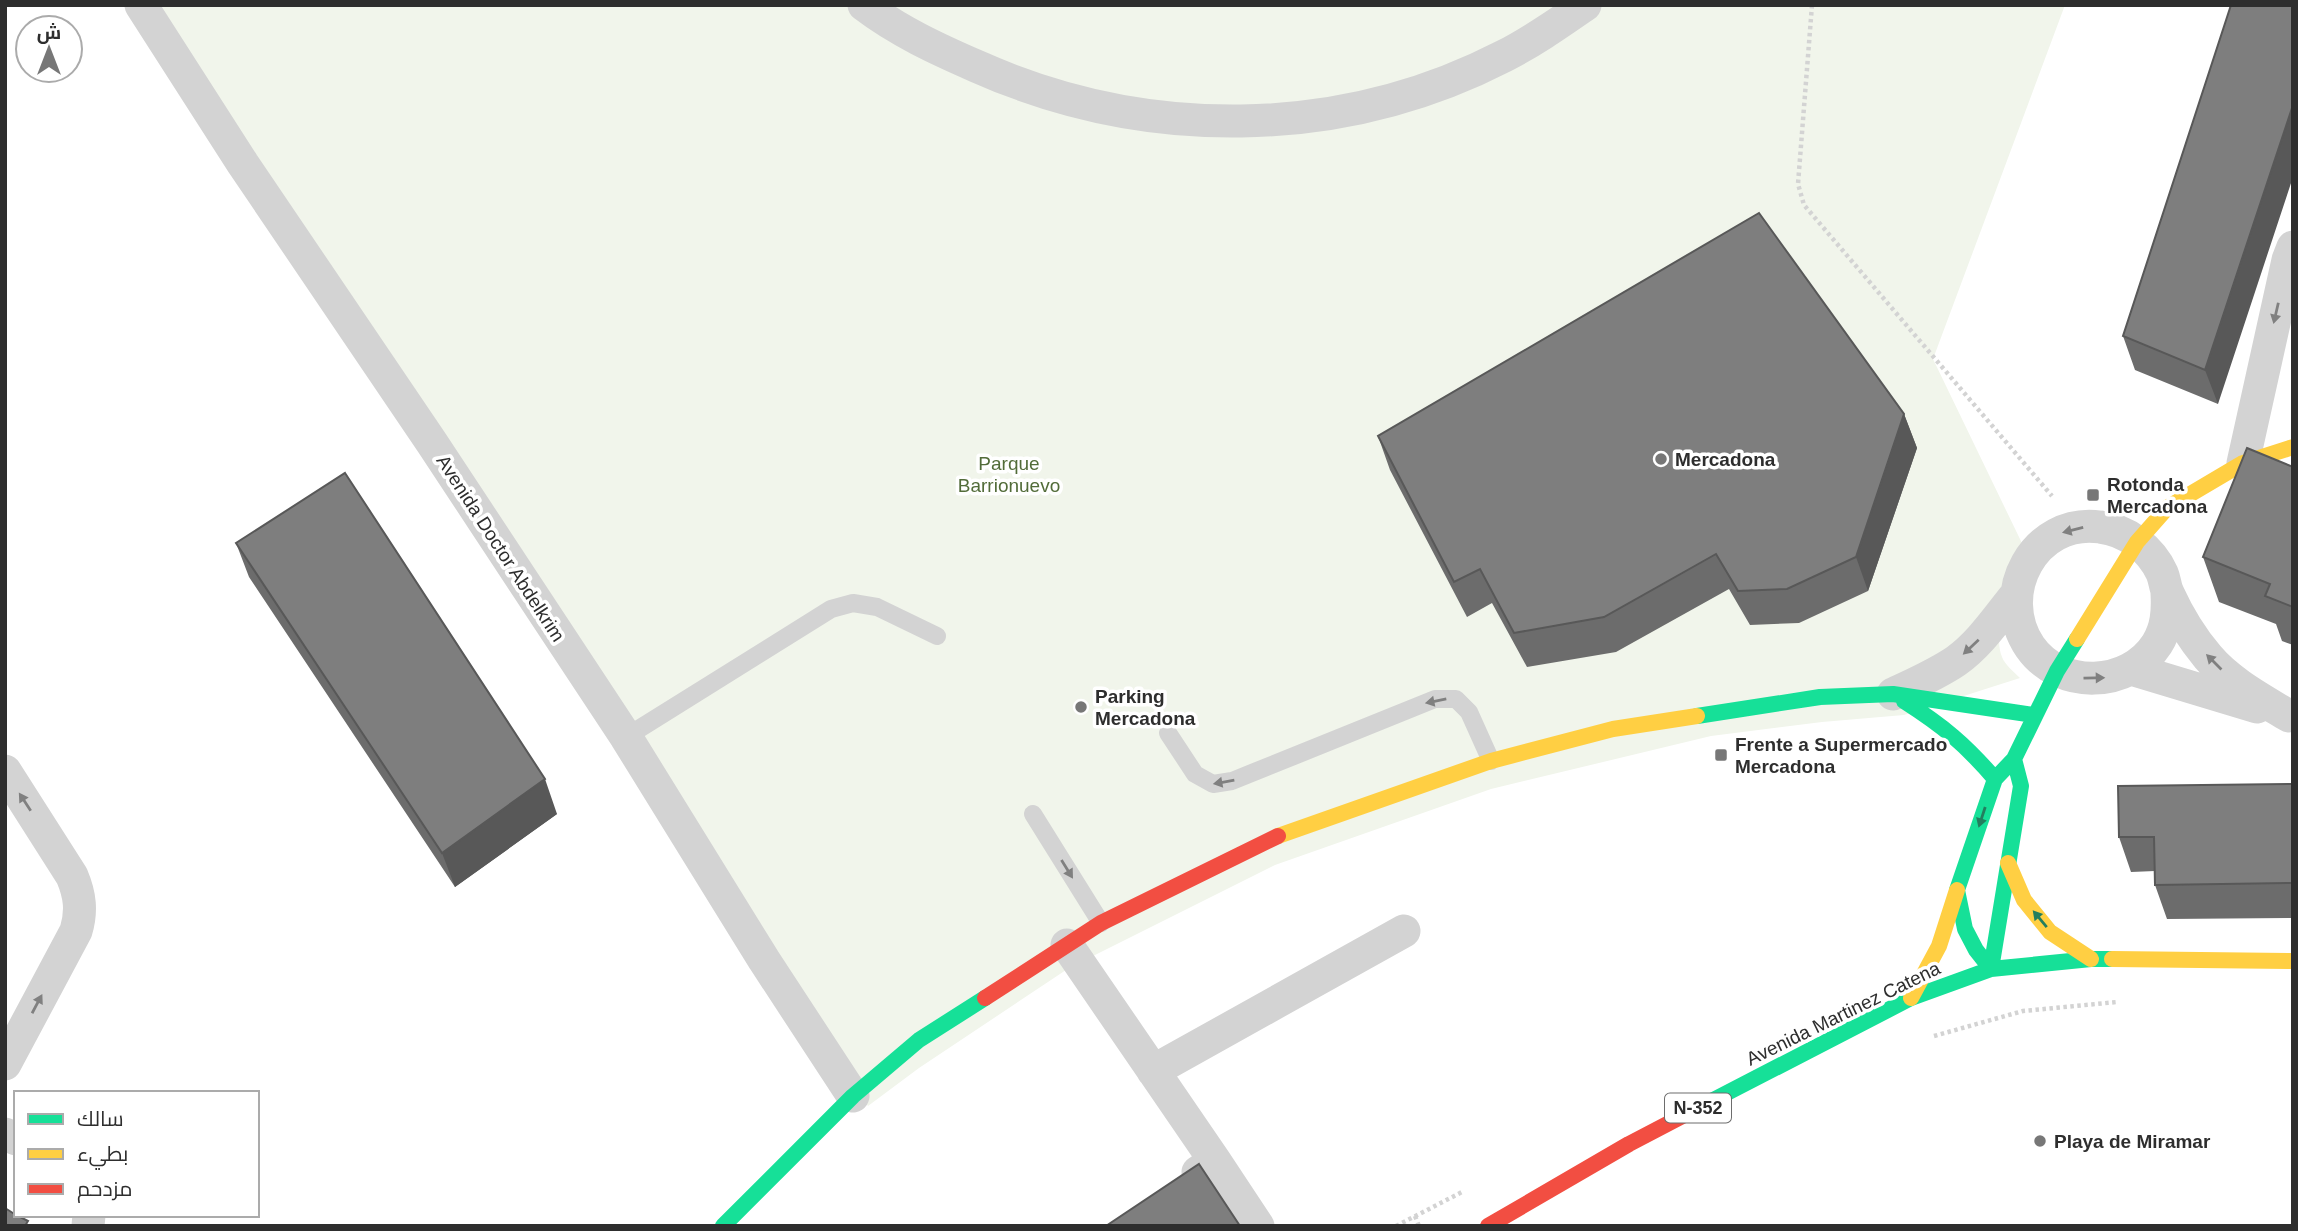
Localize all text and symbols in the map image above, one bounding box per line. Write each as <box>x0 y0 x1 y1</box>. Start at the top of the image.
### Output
north arrow <box>14 14 84 84</box>
text: ش <box>37 22 61 44</box>
one-way arrow <box>2270 302 2281 324</box>
place label: Mercadona <box>1675 449 1776 470</box>
street label: Avenida Doctor Abdelkrim <box>432 451 569 646</box>
marker: Mercadona <box>1653 451 1669 467</box>
park label: Parque Barrionuevo <box>958 453 1060 496</box>
place label: Rotonda Mercadona <box>2107 474 2208 517</box>
marker: Rotonda Mercadona <box>2085 487 2101 503</box>
one-way arrow <box>2061 525 2083 536</box>
one-way arrow <box>1963 639 1980 655</box>
one-way arrow <box>2206 655 2223 671</box>
one-way arrow <box>2083 672 2105 683</box>
place label: Parking Mercadona <box>1095 686 1196 729</box>
one-way arrow <box>1425 696 1447 707</box>
marker: Parking Mercadona <box>1073 699 1089 715</box>
place label: Frente a Supermercado Mercadona <box>1735 734 1947 777</box>
marker: Frente a Supermercado Mercadona <box>1713 747 1729 763</box>
one-way arrow <box>1213 777 1235 788</box>
one-way arrow <box>18 792 31 811</box>
one-way arrow <box>1976 807 1987 828</box>
one-way arrow <box>1060 859 1073 878</box>
one-way arrow <box>2033 911 2048 928</box>
street label: Avenida Martinez Catena <box>1743 957 1944 1070</box>
one-way arrow <box>31 994 43 1014</box>
legend <box>14 1091 259 1217</box>
road number: N-352 <box>1665 1093 1731 1122</box>
text: سالك <box>77 1107 124 1130</box>
place label: Playa de Miramar <box>2054 1131 2211 1152</box>
marker: Playa de Miramar <box>2032 1133 2048 1149</box>
text: بطيء <box>77 1142 128 1170</box>
text: مزدحم <box>77 1177 132 1203</box>

